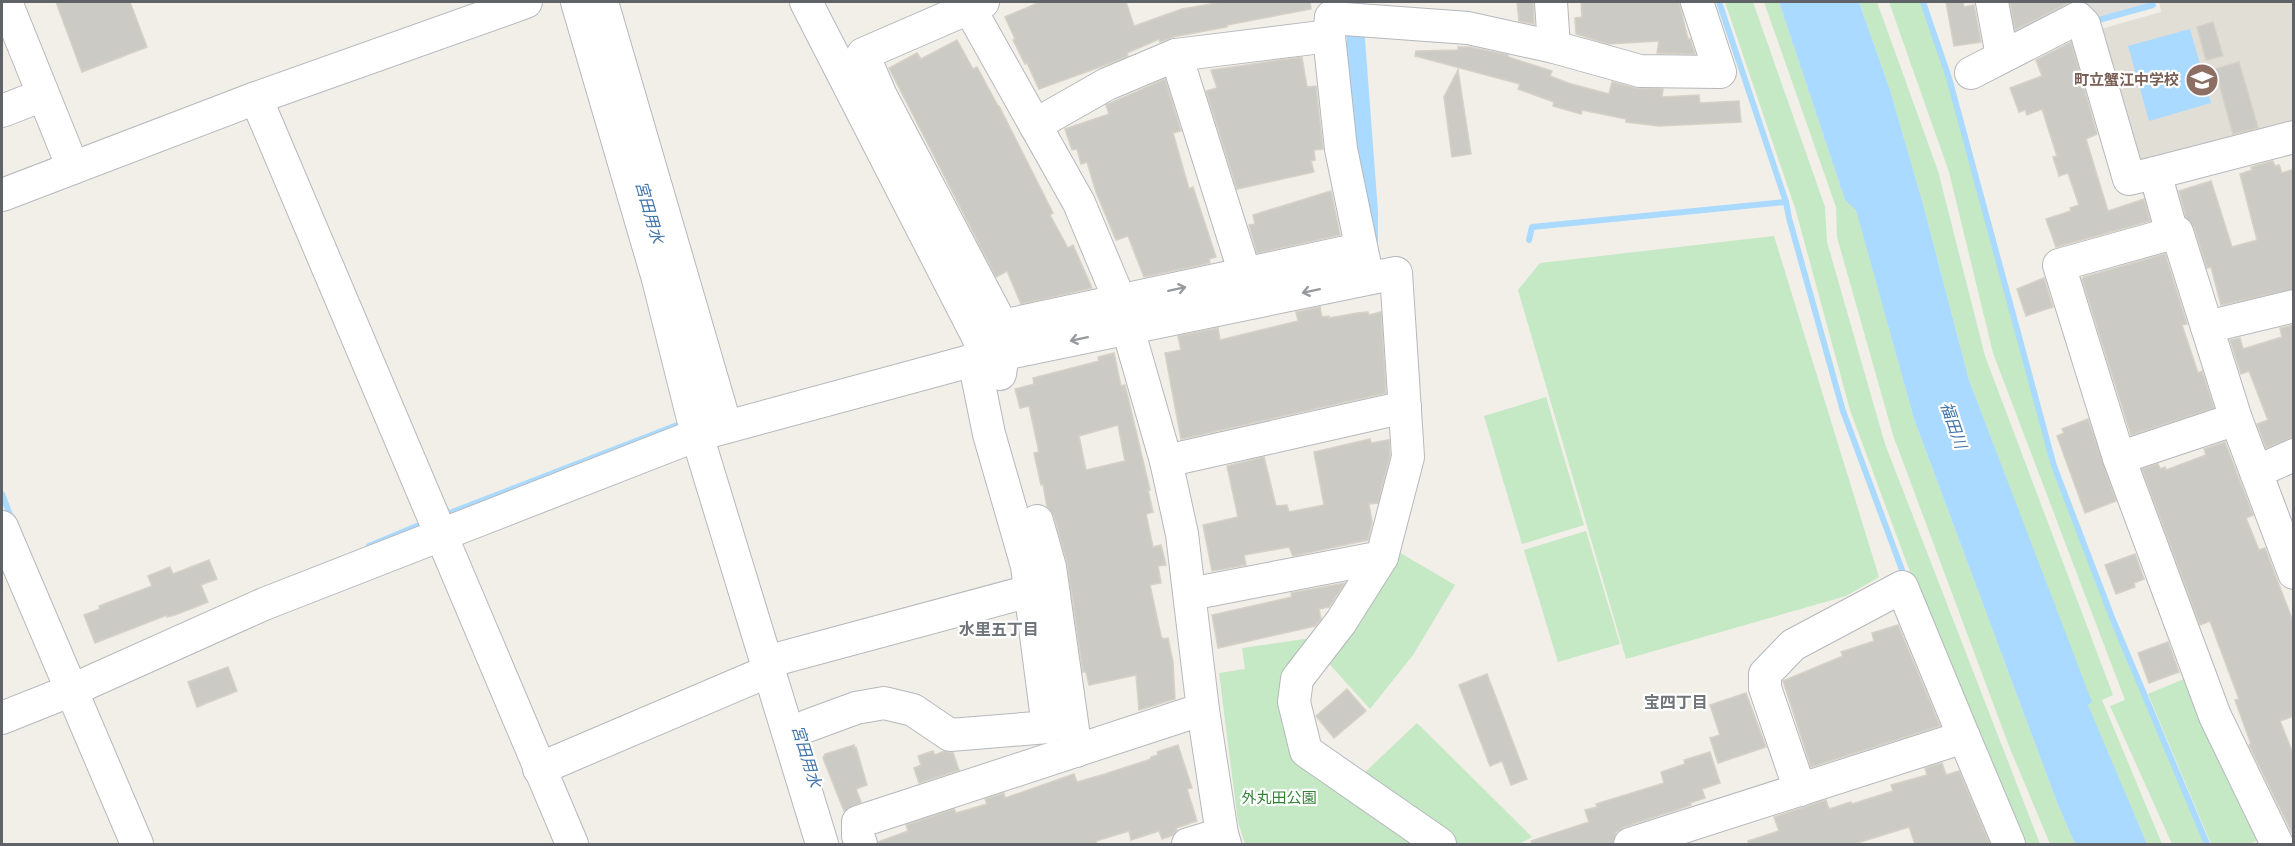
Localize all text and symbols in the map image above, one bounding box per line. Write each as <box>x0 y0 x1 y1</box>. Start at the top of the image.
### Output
school or university icon: 町立蟹江中学校 <box>2184 62 2220 98</box>
place label: 町立蟹江中学校 <box>2074 71 2179 88</box>
water label: 宮田用水 <box>633 179 667 247</box>
one-way arrow <box>1167 282 1186 294</box>
one-way arrow <box>1302 286 1321 297</box>
one-way arrow <box>1069 334 1089 345</box>
water label: 福田川 <box>1938 400 1970 453</box>
district label: 水里五丁目 <box>959 621 1039 638</box>
district label: 宝四丁目 <box>1644 694 1708 711</box>
water label: 宮田用水 <box>789 723 825 791</box>
park label: 外丸田公園 <box>1241 789 1317 806</box>

